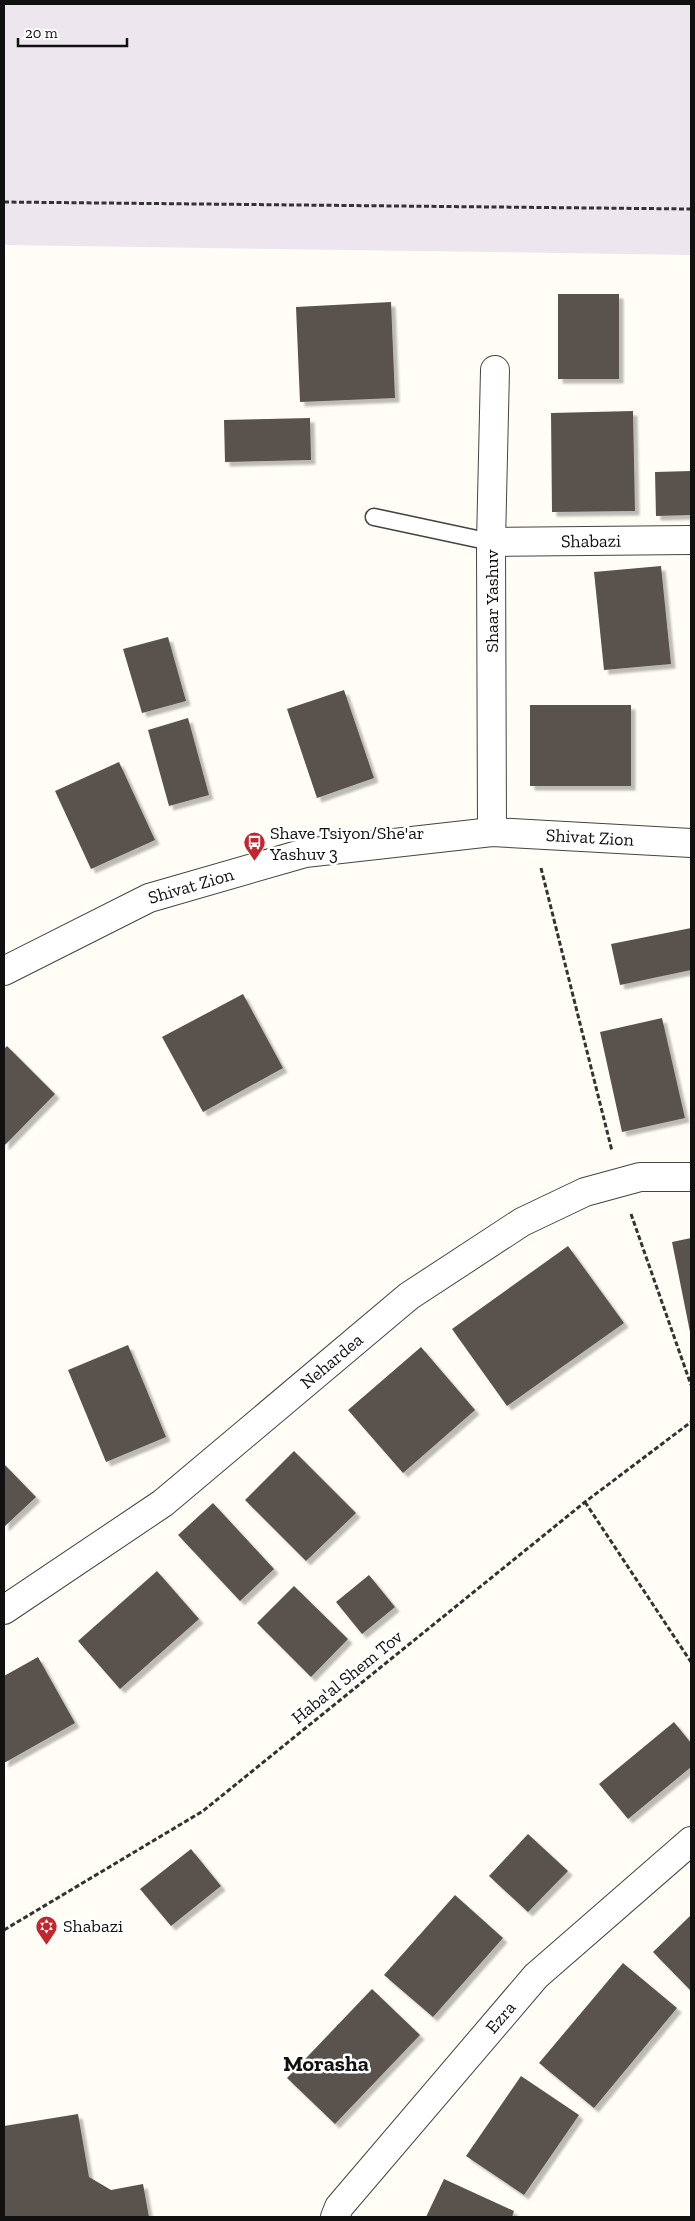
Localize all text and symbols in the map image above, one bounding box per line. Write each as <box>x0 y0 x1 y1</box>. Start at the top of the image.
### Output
scale bar <box>18 15 126 47</box>
text: 20 m <box>25 24 58 42</box>
street label: Shabazi <box>561 530 621 552</box>
street label: Shaar Yashuv <box>481 549 503 653</box>
place label: Shave Tsiyon/She'ar Yashuv 3 <box>269 822 424 865</box>
street label: Shivat Zion <box>545 824 635 851</box>
bus stop icon: Shave Tsiyon/She'ar Yashuv 3 <box>242 831 266 862</box>
street label: Shivat Zion <box>146 863 237 909</box>
street label: Nehardea <box>296 1328 368 1394</box>
street label: Haba'al Shem Tov <box>287 1625 407 1729</box>
synagogue icon: Shabazi <box>35 1914 59 1945</box>
place label: Shabazi <box>63 1915 123 1937</box>
street label: Ezra <box>481 1997 521 2038</box>
district label: Morasha <box>283 2050 369 2077</box>

